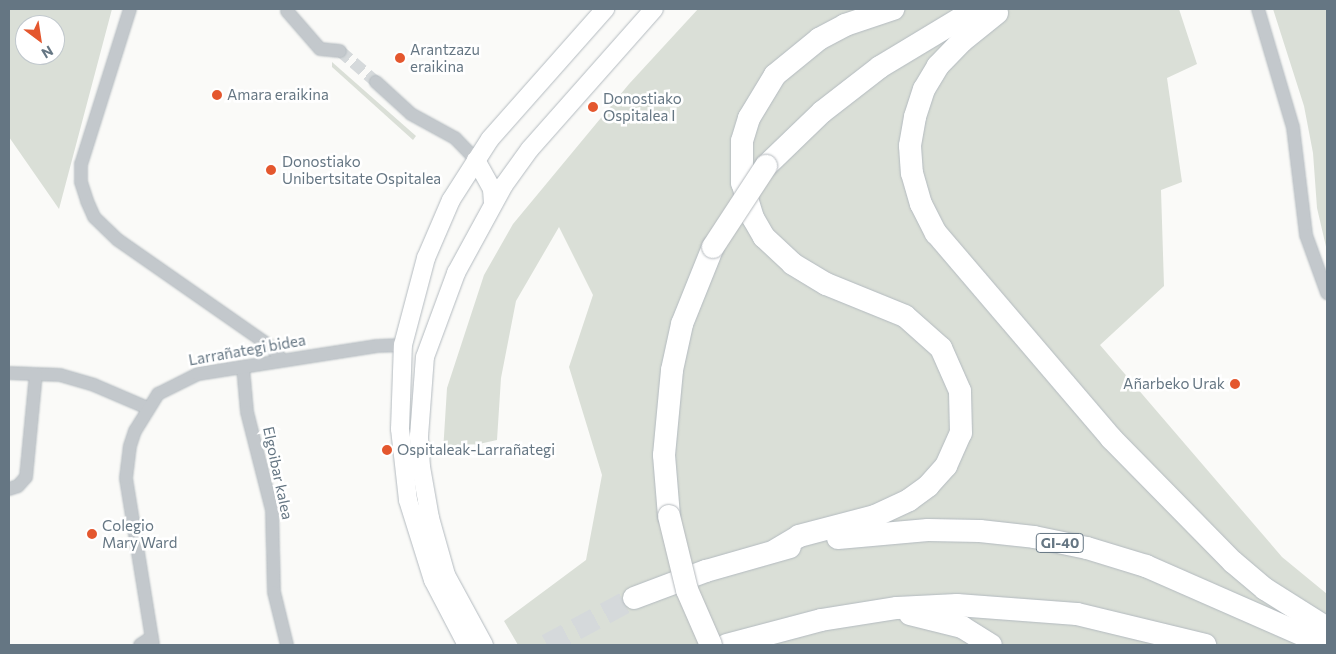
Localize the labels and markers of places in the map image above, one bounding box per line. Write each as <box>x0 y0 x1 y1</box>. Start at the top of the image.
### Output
place label: Arantzazu eraikina <box>410 40 480 75</box>
marker: Arantzazu eraikina <box>394 52 406 64</box>
place label: Amara eraikina <box>227 86 329 104</box>
marker: Amara eraikina <box>211 89 223 101</box>
place label: Donostiako Ospitalea I <box>603 89 682 124</box>
marker: Donostiako Ospitalea I <box>587 101 599 113</box>
place label: Donostiako Unibertsitate Ospitalea <box>282 152 441 187</box>
marker: Donostiako Unibertsitate Ospitalea <box>264 163 278 177</box>
place label: Añarbeko Urak <box>1123 375 1225 393</box>
marker: Añarbeko Urak <box>1229 378 1241 390</box>
place label: Ospitaleak-Larrañategi <box>397 441 555 459</box>
marker: Ospitaleak-Larrañategi <box>381 444 393 456</box>
place label: Colegio Mary Ward <box>102 516 177 551</box>
marker: Colegio Mary Ward <box>86 528 98 540</box>

